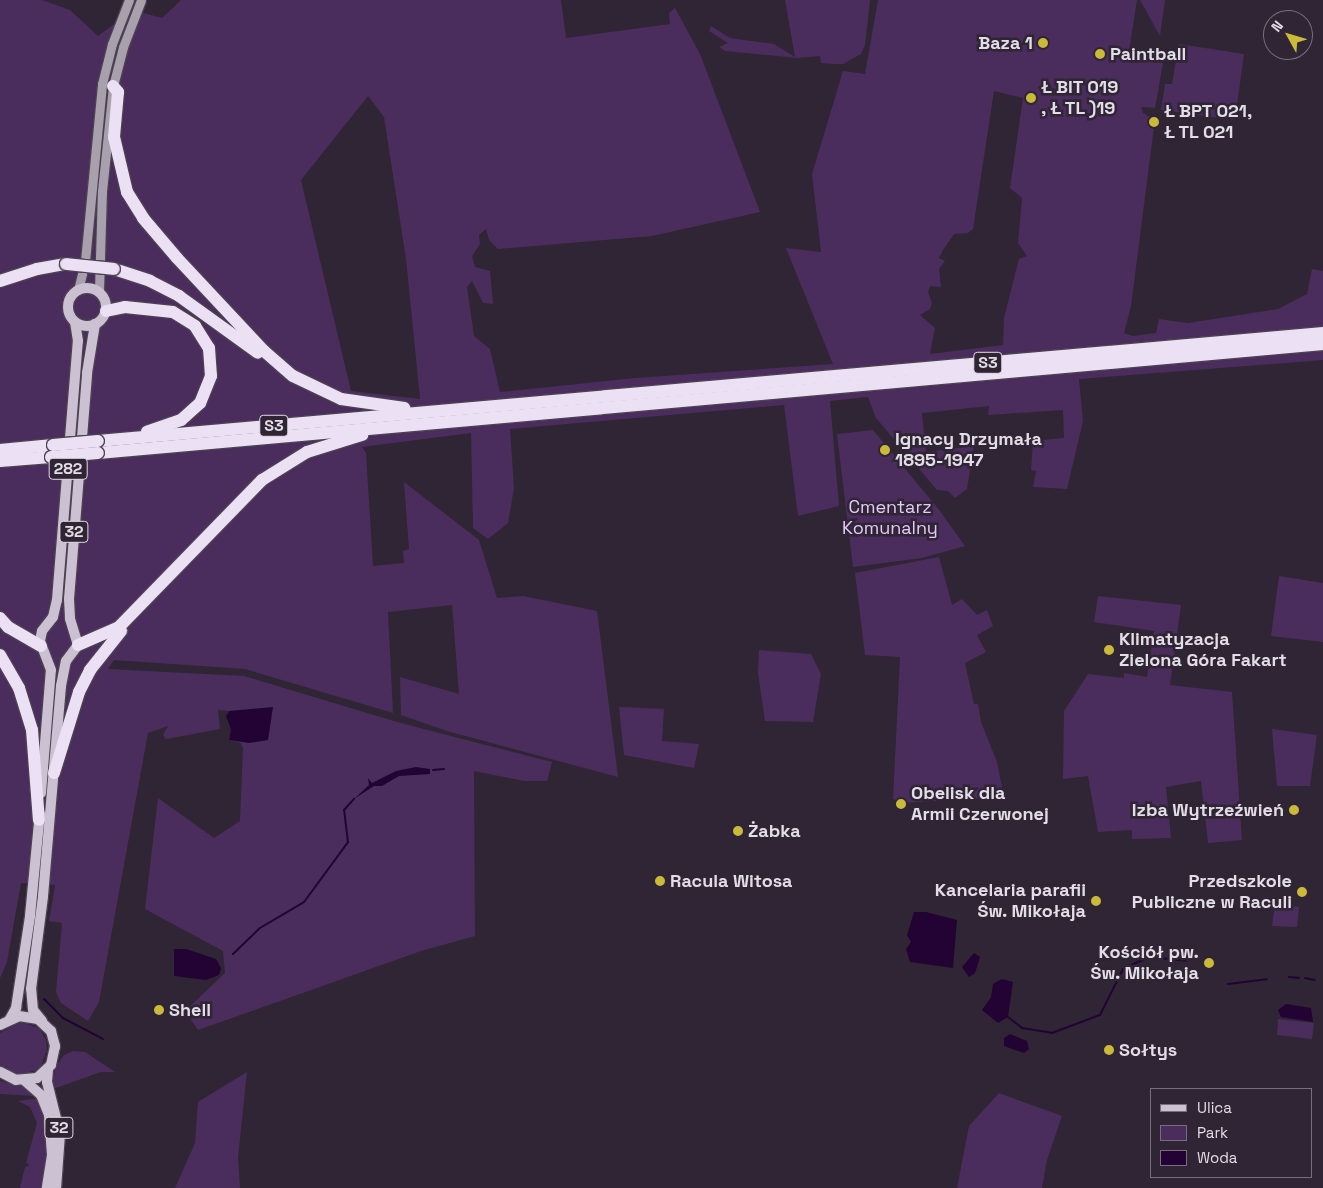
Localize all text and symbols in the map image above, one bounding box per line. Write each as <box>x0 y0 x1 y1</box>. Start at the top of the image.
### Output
north arrow <box>1263 10 1313 60</box>
text: N <box>1267 17 1287 36</box>
place label: Baza 1 <box>978 32 1033 54</box>
marker: Baza 1 <box>1037 37 1049 49</box>
place label: Paintball <box>1110 43 1186 65</box>
marker: Paintball <box>1094 48 1106 60</box>
place label: Ł BIT 019 , Ł TL )19 <box>1041 77 1119 120</box>
marker: Ł BIT 019 , Ł TL )19 <box>1025 92 1037 104</box>
place label: Ł BPT 021, Ł TL 021 <box>1164 101 1253 144</box>
marker: Ł BPT 021, Ł TL 021 <box>1148 116 1160 128</box>
road number: S3 <box>973 349 1003 376</box>
road number: S3 <box>259 412 289 440</box>
place label: Ignacy Drzymała 1895-1947 <box>895 429 1042 472</box>
marker: Ignacy Drzymała 1895-1947 <box>879 444 891 456</box>
road number: 282 <box>48 456 88 482</box>
park label: Cmentarz Komunalny <box>842 497 938 540</box>
road number: 32 <box>59 518 89 546</box>
place label: Klimatyzacja Zielona Góra Fakart <box>1119 629 1287 672</box>
marker: Klimatyzacja Zielona Góra Fakart <box>1103 644 1115 656</box>
place label: Obelisk dla Armii Czerwonej <box>911 783 1049 826</box>
marker: Obelisk dla Armii Czerwonej <box>895 798 907 810</box>
place label: Izba Wytrzeźwień <box>1132 799 1284 821</box>
marker: Izba Wytrzeźwień <box>1288 804 1300 816</box>
place label: Żabka <box>748 820 801 842</box>
marker: Żabka <box>732 825 744 837</box>
place label: Racula Witosa <box>670 870 793 892</box>
place label: Przedszkole Publiczne w Raculi <box>1132 871 1292 914</box>
marker: Racula Witosa <box>654 875 666 887</box>
place label: Kancelaria parafii Św. Mikołaja <box>935 880 1086 922</box>
marker: Przedszkole Publiczne w Raculi <box>1296 886 1308 898</box>
marker: Kancelaria parafii Św. Mikołaja <box>1090 895 1102 907</box>
place label: Kościół pw. Św. Mikołaja <box>1090 942 1199 984</box>
marker: Kościół pw. Św. Mikołaja <box>1203 957 1215 969</box>
place label: Shell <box>169 999 211 1021</box>
marker: Shell <box>153 1004 165 1016</box>
place label: Sołtys <box>1119 1039 1177 1061</box>
marker: Sołtys <box>1103 1044 1115 1056</box>
legend <box>1150 1088 1313 1178</box>
text: Ulica <box>1197 1098 1232 1117</box>
road number: 32 <box>44 1114 74 1142</box>
text: Park <box>1197 1123 1228 1142</box>
text: Woda <box>1197 1148 1237 1167</box>

